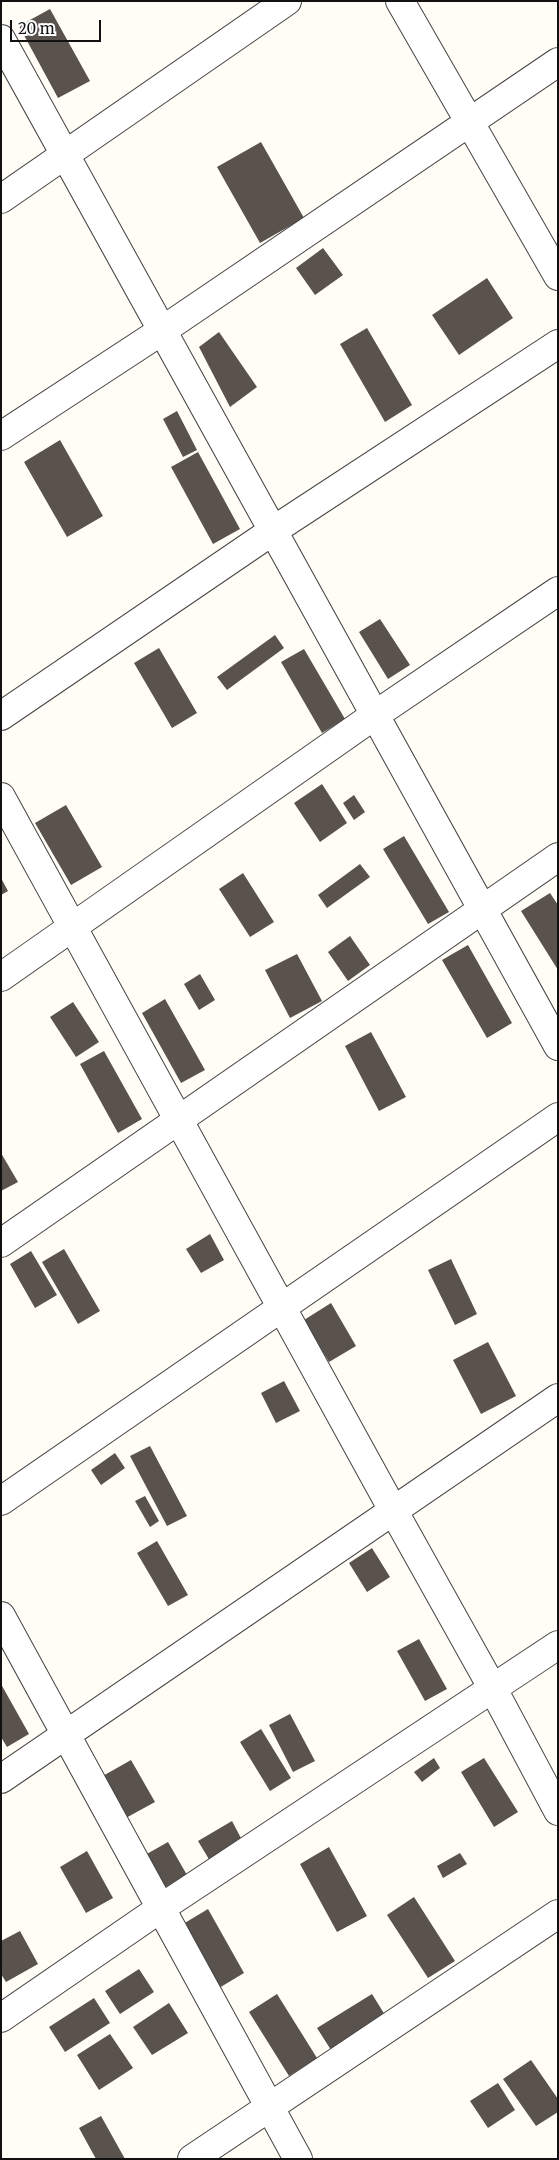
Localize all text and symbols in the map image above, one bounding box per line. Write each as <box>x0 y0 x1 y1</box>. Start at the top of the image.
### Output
scale bar <box>12 10 104 42</box>
text: 20 m <box>18 19 55 38</box>

